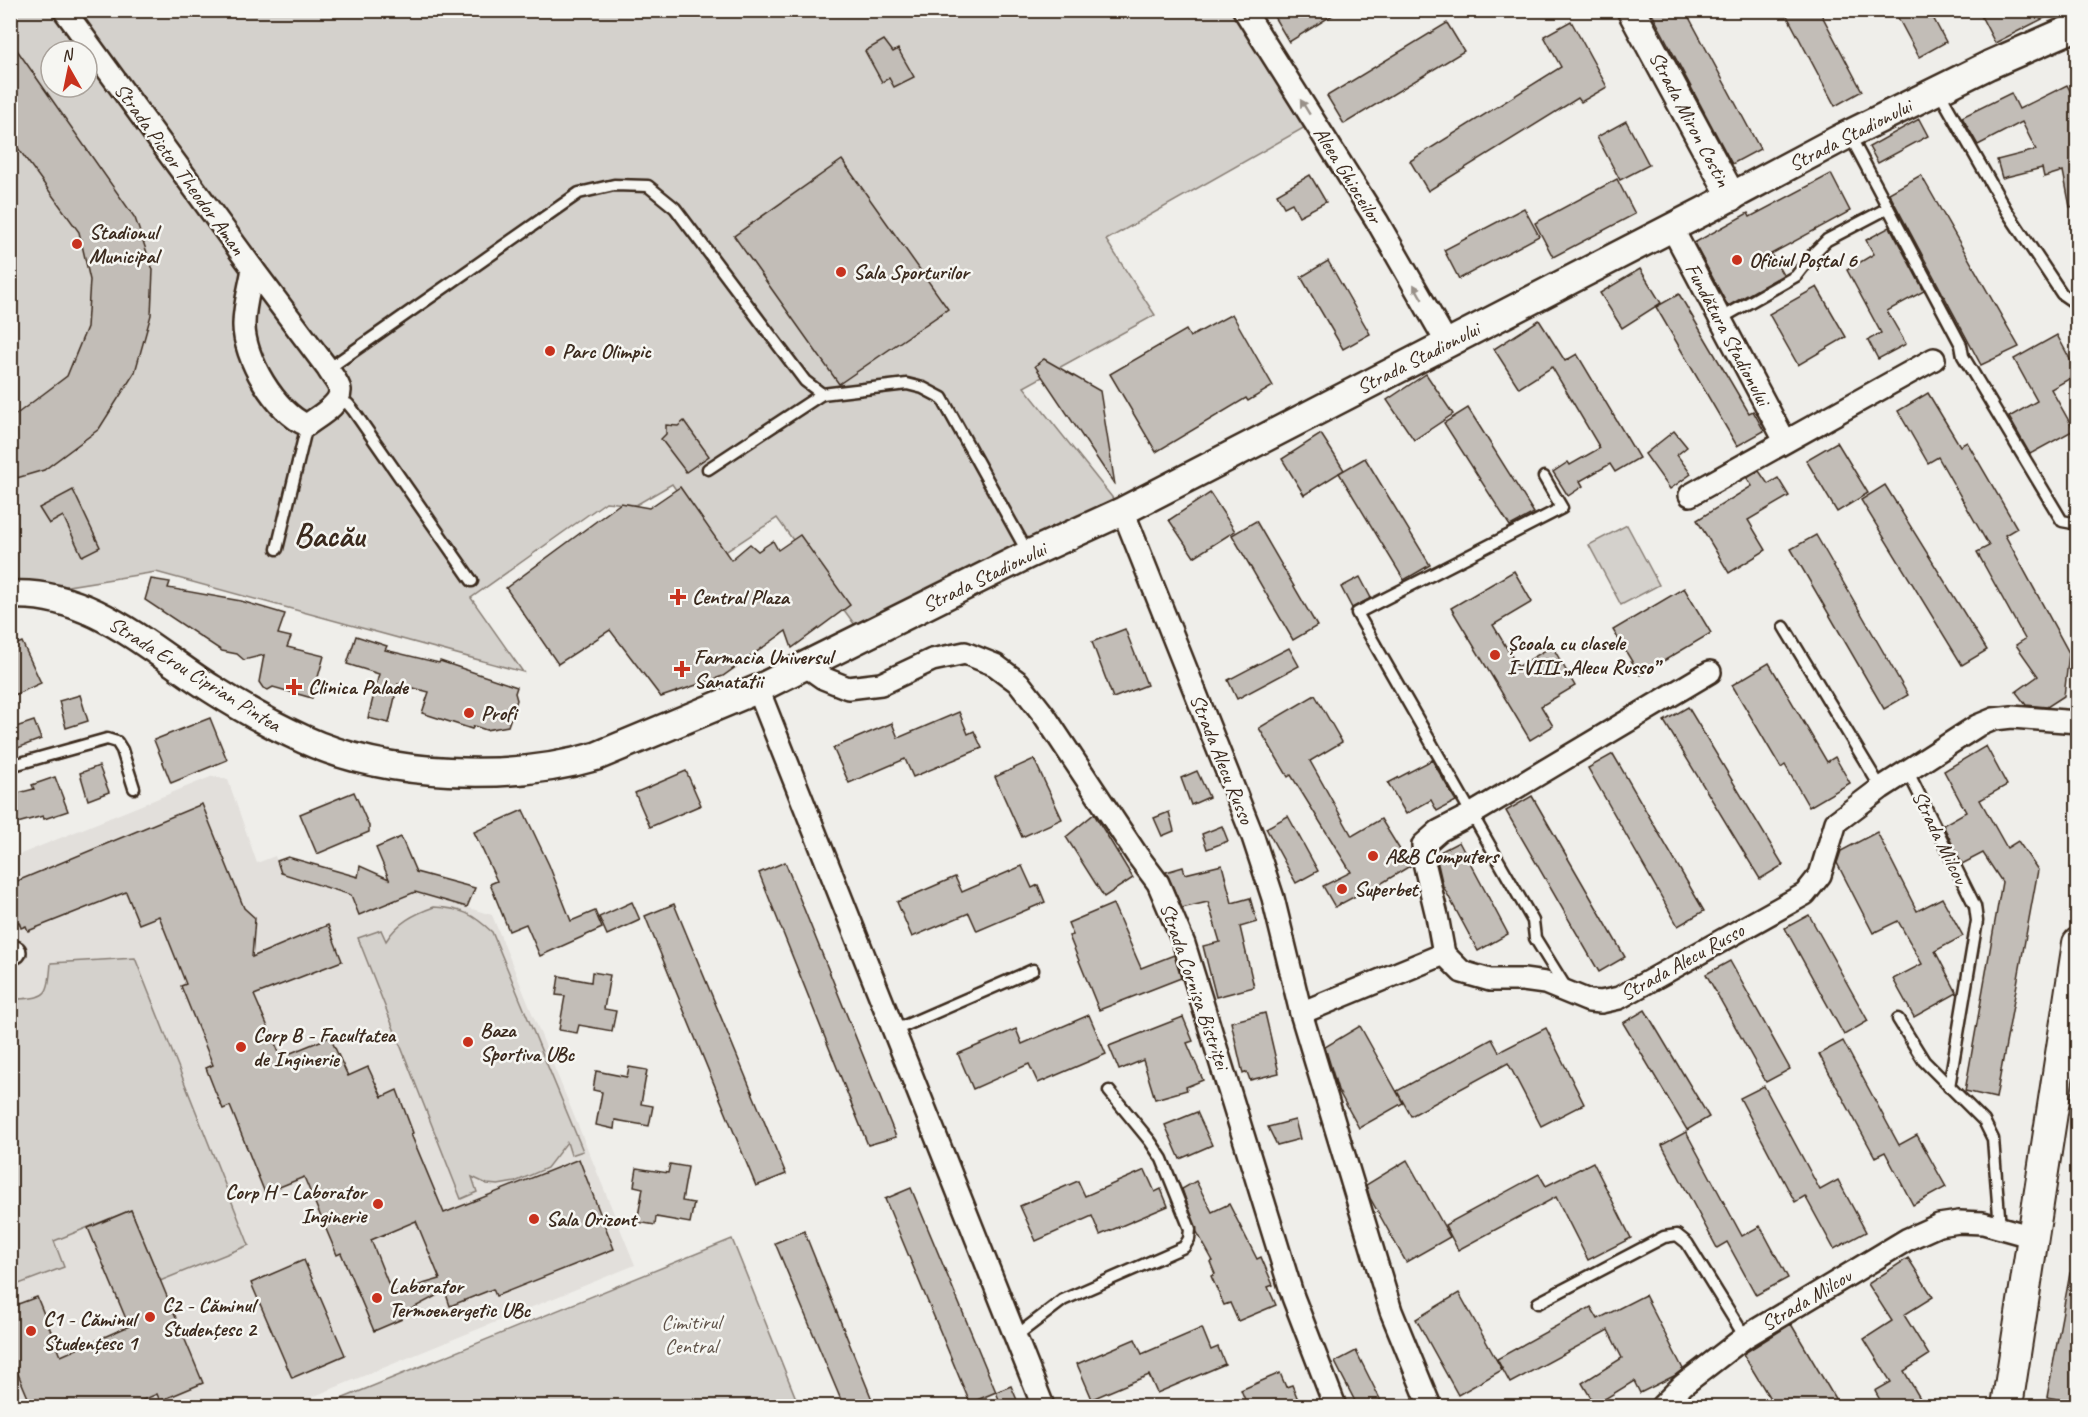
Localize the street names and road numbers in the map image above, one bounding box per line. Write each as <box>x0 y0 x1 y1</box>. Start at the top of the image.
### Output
street label: Strada Miron Costin <box>1643 47 1737 192</box>
street label: Strada Pictor Theodor Aman <box>109 78 252 261</box>
street label: Strada Stadionului <box>1784 92 1918 177</box>
street label: Aleea Ghioceilor <box>1308 122 1389 230</box>
street label: Fundătura Stadionului <box>1680 258 1778 412</box>
street label: Strada Stadionului <box>1352 315 1486 400</box>
street label: Strada Stadionului <box>918 535 1053 618</box>
street label: Strada Erou Ciprian Pintea <box>104 610 287 738</box>
street label: Strada Alecu Russo <box>1184 690 1260 829</box>
street label: Strada Milcov <box>1906 786 1975 890</box>
street label: Strada Cornișa Bistriței <box>1154 900 1237 1075</box>
street label: Strada Alecu Russo <box>1616 917 1750 1007</box>
street label: Strada Milcov <box>1756 1262 1857 1337</box>

